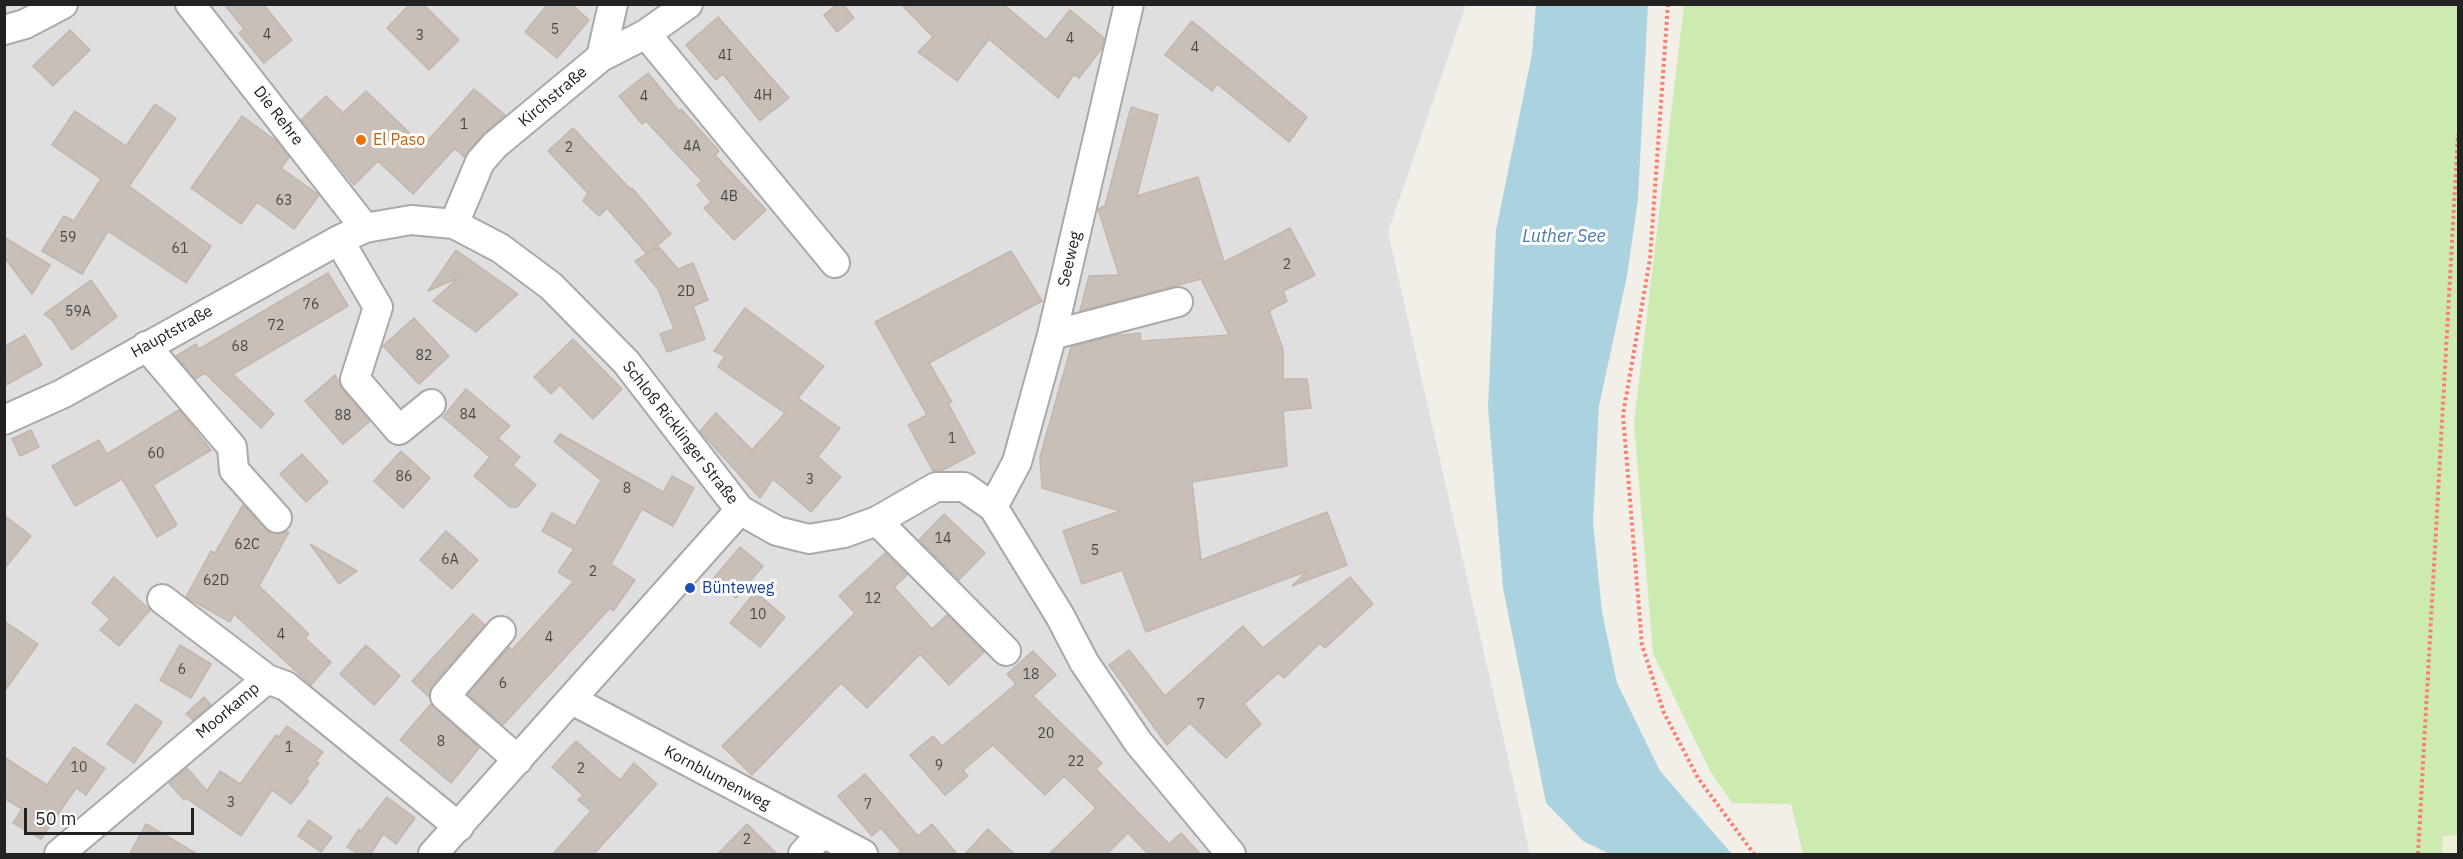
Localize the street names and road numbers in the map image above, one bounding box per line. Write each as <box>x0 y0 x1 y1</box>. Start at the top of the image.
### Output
street label: Kirchstraße <box>515 63 591 131</box>
street label: Die Rehre <box>249 83 307 149</box>
street label: Seeweg <box>1054 229 1086 289</box>
street label: Hauptstraße <box>128 302 216 362</box>
street label: Schloß Ricklinger Straße <box>618 357 742 509</box>
street label: Moorkamp <box>192 679 264 743</box>
street label: Kornblumenweg <box>661 742 773 814</box>

